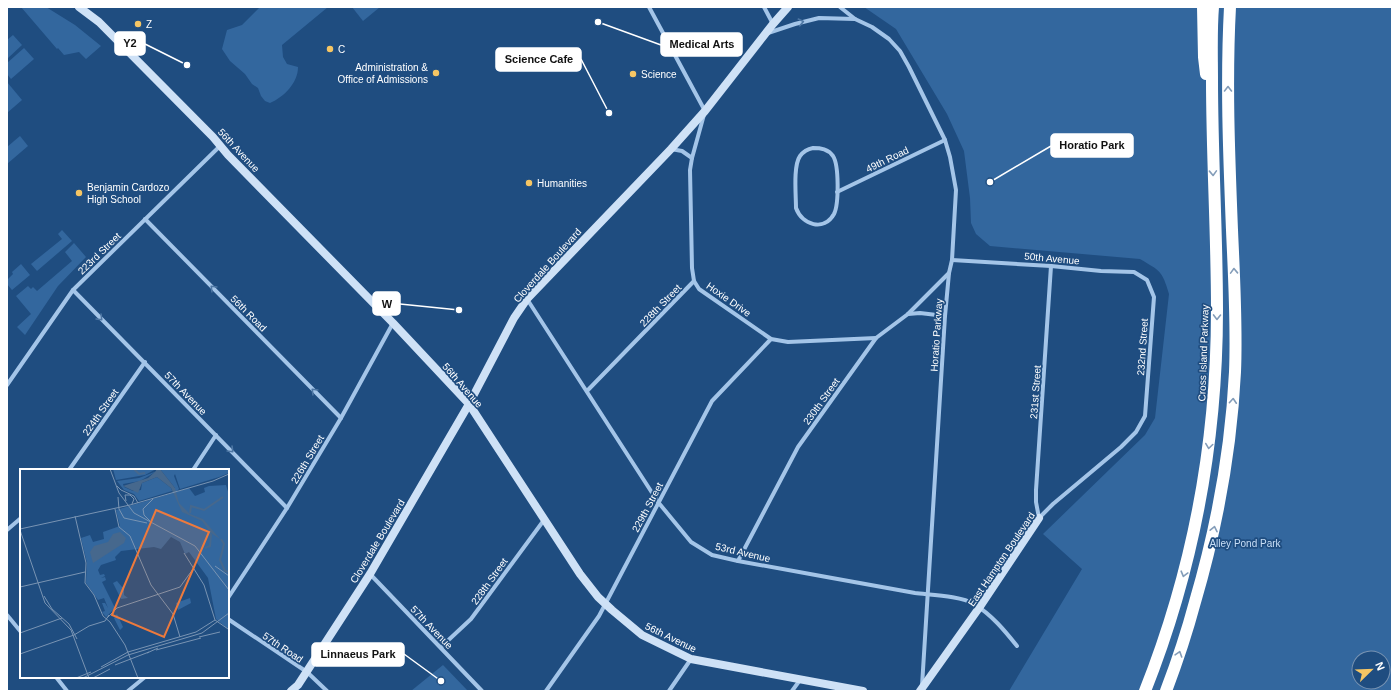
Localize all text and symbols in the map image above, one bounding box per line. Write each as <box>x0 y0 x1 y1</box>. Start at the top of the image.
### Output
marker: Z <box>133 19 143 29</box>
place label: Z <box>146 19 152 30</box>
one-way arrow <box>798 19 804 27</box>
callout: Y2 <box>115 32 145 55</box>
callout: Medical Arts <box>661 33 742 56</box>
text: Y2 <box>123 37 137 49</box>
text: Medical Arts <box>669 38 735 50</box>
marker: C <box>325 44 335 54</box>
place label: C <box>338 44 345 55</box>
callout: Science Cafe <box>496 48 581 71</box>
text: Science Cafe <box>505 53 573 65</box>
place label: Administration & Office of Admissions <box>338 62 428 85</box>
marker: Administration & Office of Admissions <box>431 68 441 78</box>
marker: Science <box>628 69 638 79</box>
place label: Science <box>641 69 677 80</box>
one-way arrow <box>1224 86 1232 92</box>
street label: 56th Avenue <box>216 126 262 175</box>
callout: Horatio Park <box>1051 134 1133 157</box>
text: Horatio Park <box>1059 139 1126 151</box>
street label: 49th Road <box>864 144 910 175</box>
one-way arrow <box>1209 170 1217 176</box>
marker: Humanities <box>524 178 534 188</box>
place label: Humanities <box>537 178 587 189</box>
place label: Benjamin Cardozo High School <box>87 182 170 205</box>
marker: Benjamin Cardozo High School <box>74 188 84 198</box>
street label: Cloverdale Boulevard <box>511 226 583 305</box>
street label: 223rd Street <box>76 230 123 276</box>
street label: 50th Avenue <box>1024 251 1080 266</box>
one-way arrow <box>1229 268 1238 274</box>
street label: Hoxie Drive <box>704 280 753 319</box>
street label: 228th Street <box>637 282 683 329</box>
one-way arrow <box>210 285 218 293</box>
callout: W <box>373 292 400 315</box>
street label: 56th Road <box>228 293 269 334</box>
text: W <box>382 298 393 310</box>
street label: Horatio Parkway <box>928 298 945 372</box>
street label: Cross Island Parkway <box>1196 305 1211 402</box>
one-way arrow <box>95 313 103 321</box>
one-way arrow <box>1213 314 1221 320</box>
street label: 232nd Street <box>1135 318 1150 376</box>
street label: 56th Avenue <box>440 361 485 410</box>
street label: 231st Street <box>1028 365 1043 419</box>
street label: 57th Avenue <box>162 370 209 417</box>
street label: 230th Street <box>801 376 842 427</box>
street label: 224th Street <box>80 387 121 438</box>
one-way arrow <box>311 388 319 395</box>
one-way arrow <box>1228 398 1237 404</box>
street label: 226th Street <box>289 433 326 485</box>
one-way arrow <box>1205 443 1214 449</box>
one-way arrow <box>226 445 234 453</box>
inset map <box>20 469 229 678</box>
street label: 229th Street <box>630 480 665 534</box>
street label: Cloverdale Boulevard <box>348 497 407 585</box>
street label: East Hampton Boulevard <box>966 510 1037 608</box>
one-way arrow <box>1210 526 1218 532</box>
park label: Alley Pond Park <box>1209 538 1282 549</box>
street label: 53rd Avenue <box>714 541 772 564</box>
street label: 228th Street <box>469 556 510 607</box>
one-way arrow <box>1180 570 1189 577</box>
street label: 57th Avenue <box>408 604 455 651</box>
street label: 56th Avenue <box>643 620 698 655</box>
street label: 57th Road <box>261 630 305 665</box>
callout: Linnaeus Park <box>312 643 404 666</box>
text: Linnaeus Park <box>320 648 396 660</box>
north arrow <box>1351 650 1391 690</box>
one-way arrow <box>1174 651 1183 658</box>
text: N <box>1373 660 1387 672</box>

